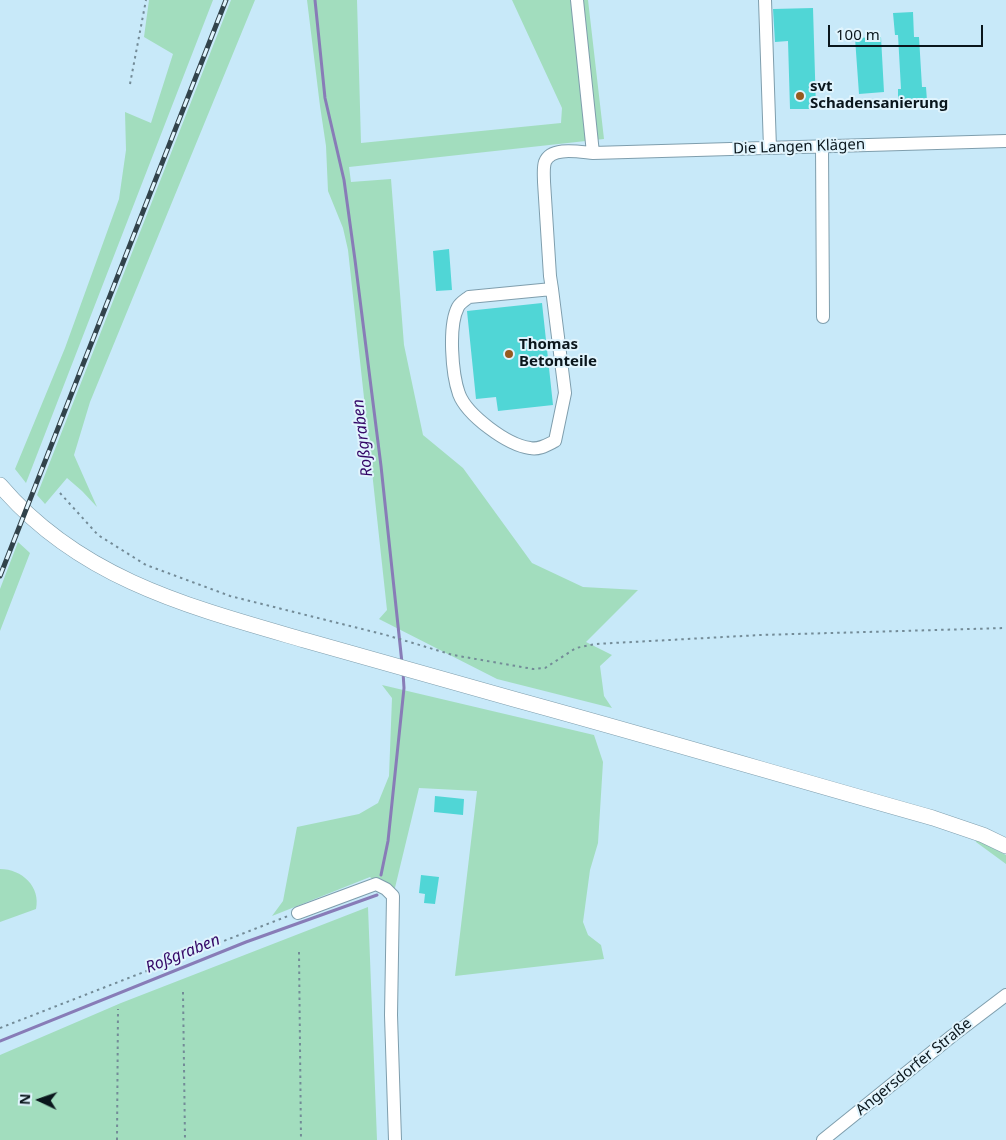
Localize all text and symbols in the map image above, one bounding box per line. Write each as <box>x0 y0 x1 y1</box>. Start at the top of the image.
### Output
scale bar <box>831 15 986 47</box>
text: 100 m <box>836 24 880 44</box>
place label: svt Schadensanierung <box>810 78 948 113</box>
marker: svt Schadensanierung <box>794 90 806 102</box>
street label: Die Langen Klägen <box>733 136 865 158</box>
place label: Thomas Betonteile <box>519 336 597 371</box>
marker: Thomas Betonteile <box>503 348 515 360</box>
water label: Roßgraben <box>349 398 377 478</box>
water label: Roßgraben <box>143 930 223 978</box>
street label: Angersdorfer Straße <box>852 1015 976 1119</box>
north arrow <box>15 1075 65 1125</box>
text: N <box>15 1093 34 1105</box>

